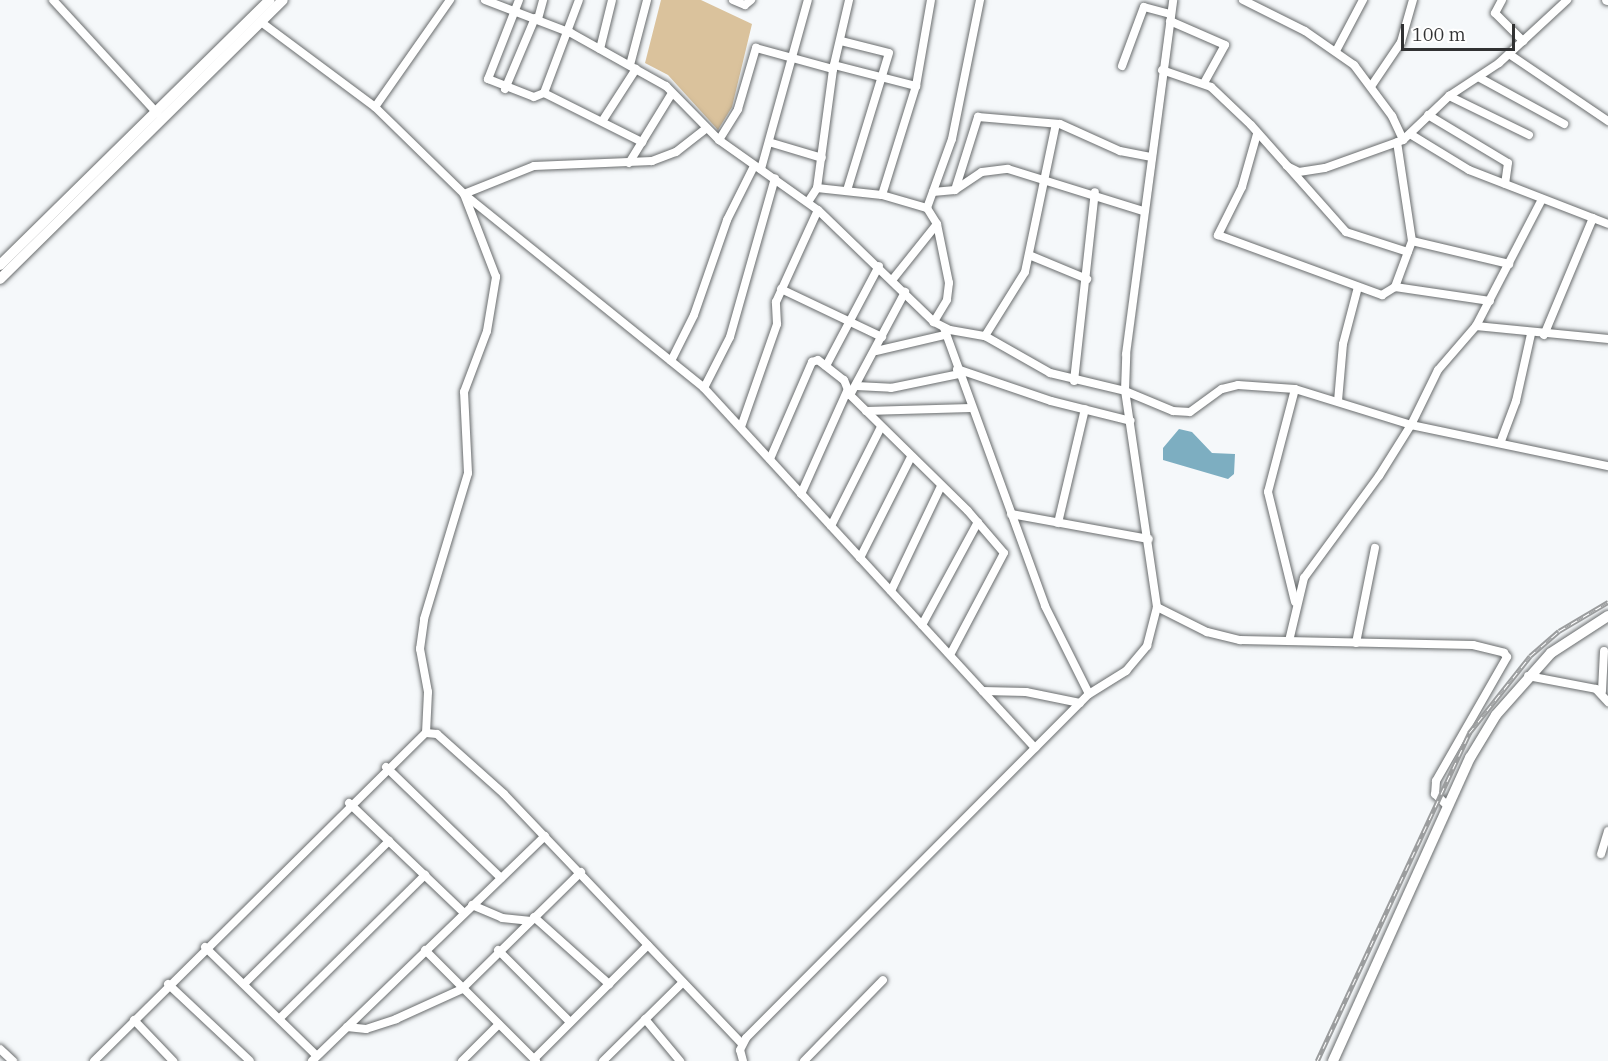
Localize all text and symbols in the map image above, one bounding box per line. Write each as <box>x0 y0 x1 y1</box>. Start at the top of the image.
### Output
scale bar <box>1404 12 1518 50</box>
text: 100 m <box>1412 23 1466 46</box>

